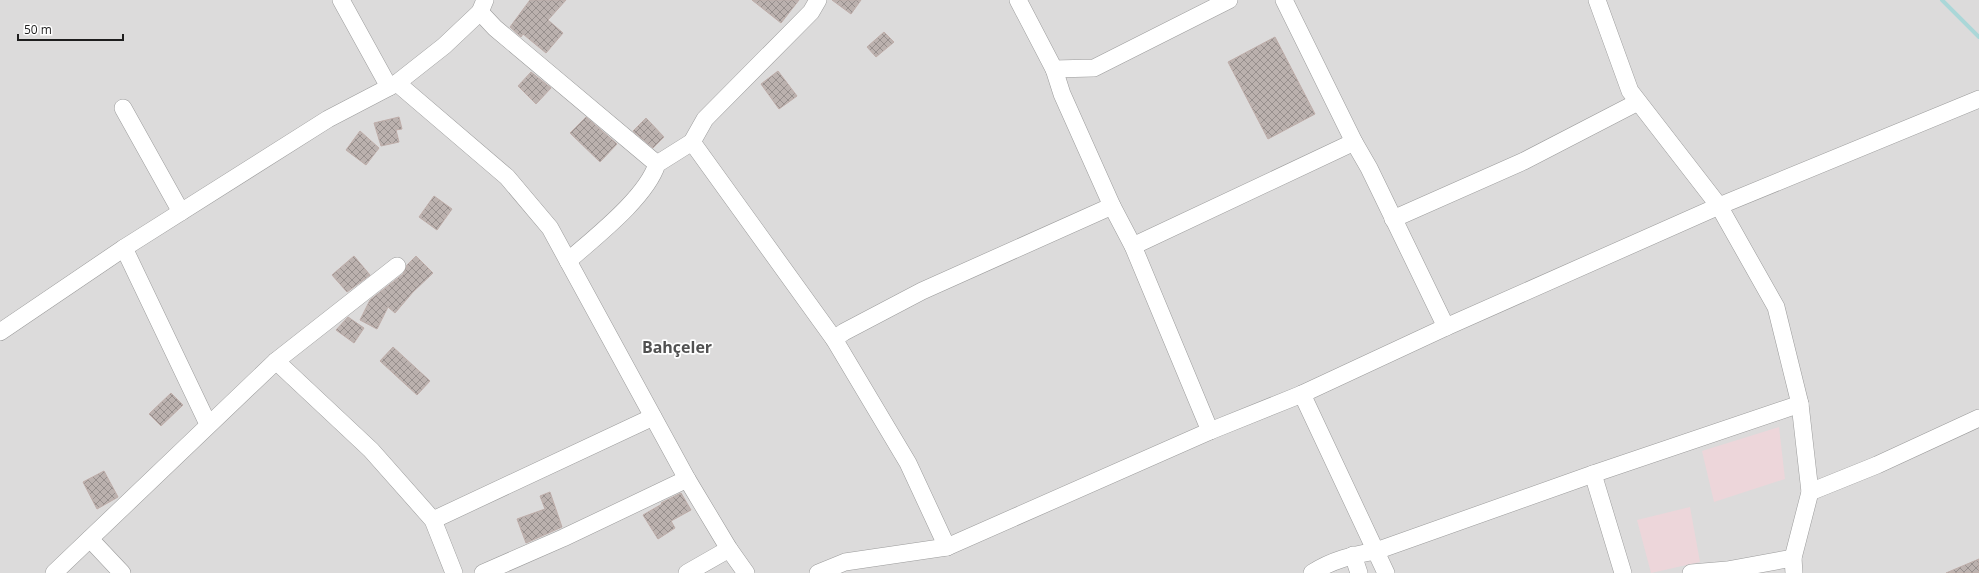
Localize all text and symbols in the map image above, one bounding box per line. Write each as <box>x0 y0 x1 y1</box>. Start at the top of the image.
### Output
scale bar <box>18 16 123 42</box>
text: 50 m <box>24 21 52 38</box>
district label: Bahçeler <box>642 336 712 358</box>

